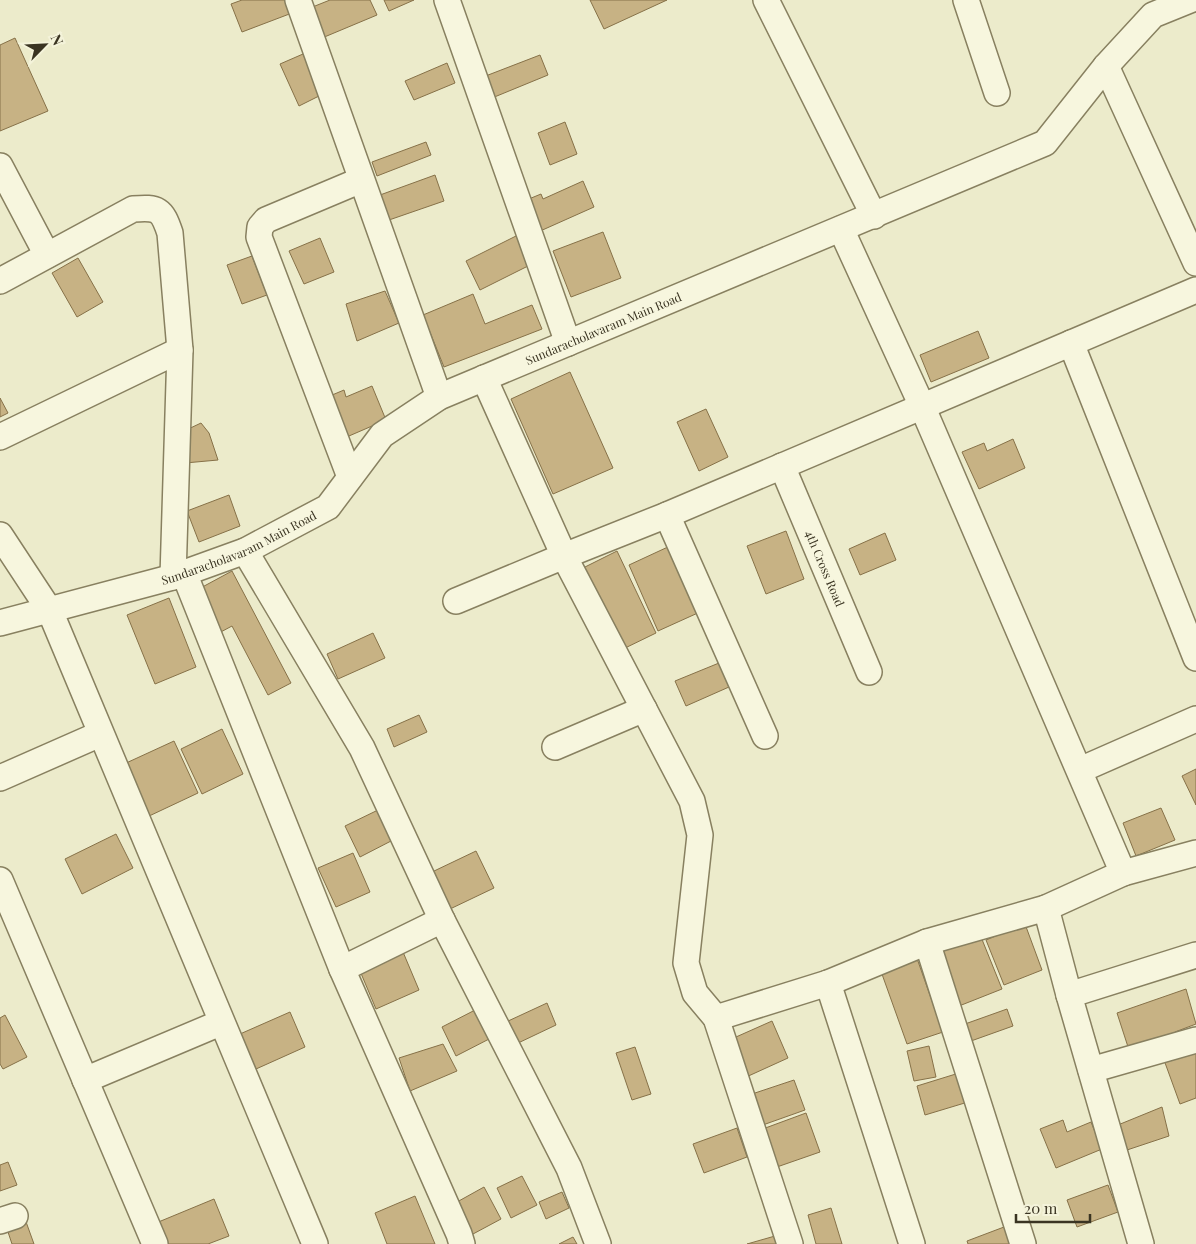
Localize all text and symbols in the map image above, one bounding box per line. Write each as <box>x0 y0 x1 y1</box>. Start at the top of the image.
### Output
north arrow <box>20 20 70 70</box>
text: N <box>47 31 68 48</box>
street label: Sundaracholavaram Main Road <box>523 288 684 368</box>
street label: Sundaracholavaram Main Road <box>159 507 319 588</box>
street label: 4th Cross Road <box>802 528 848 609</box>
scale bar <box>1016 1192 1090 1224</box>
text: 20 m <box>1024 1198 1058 1218</box>

